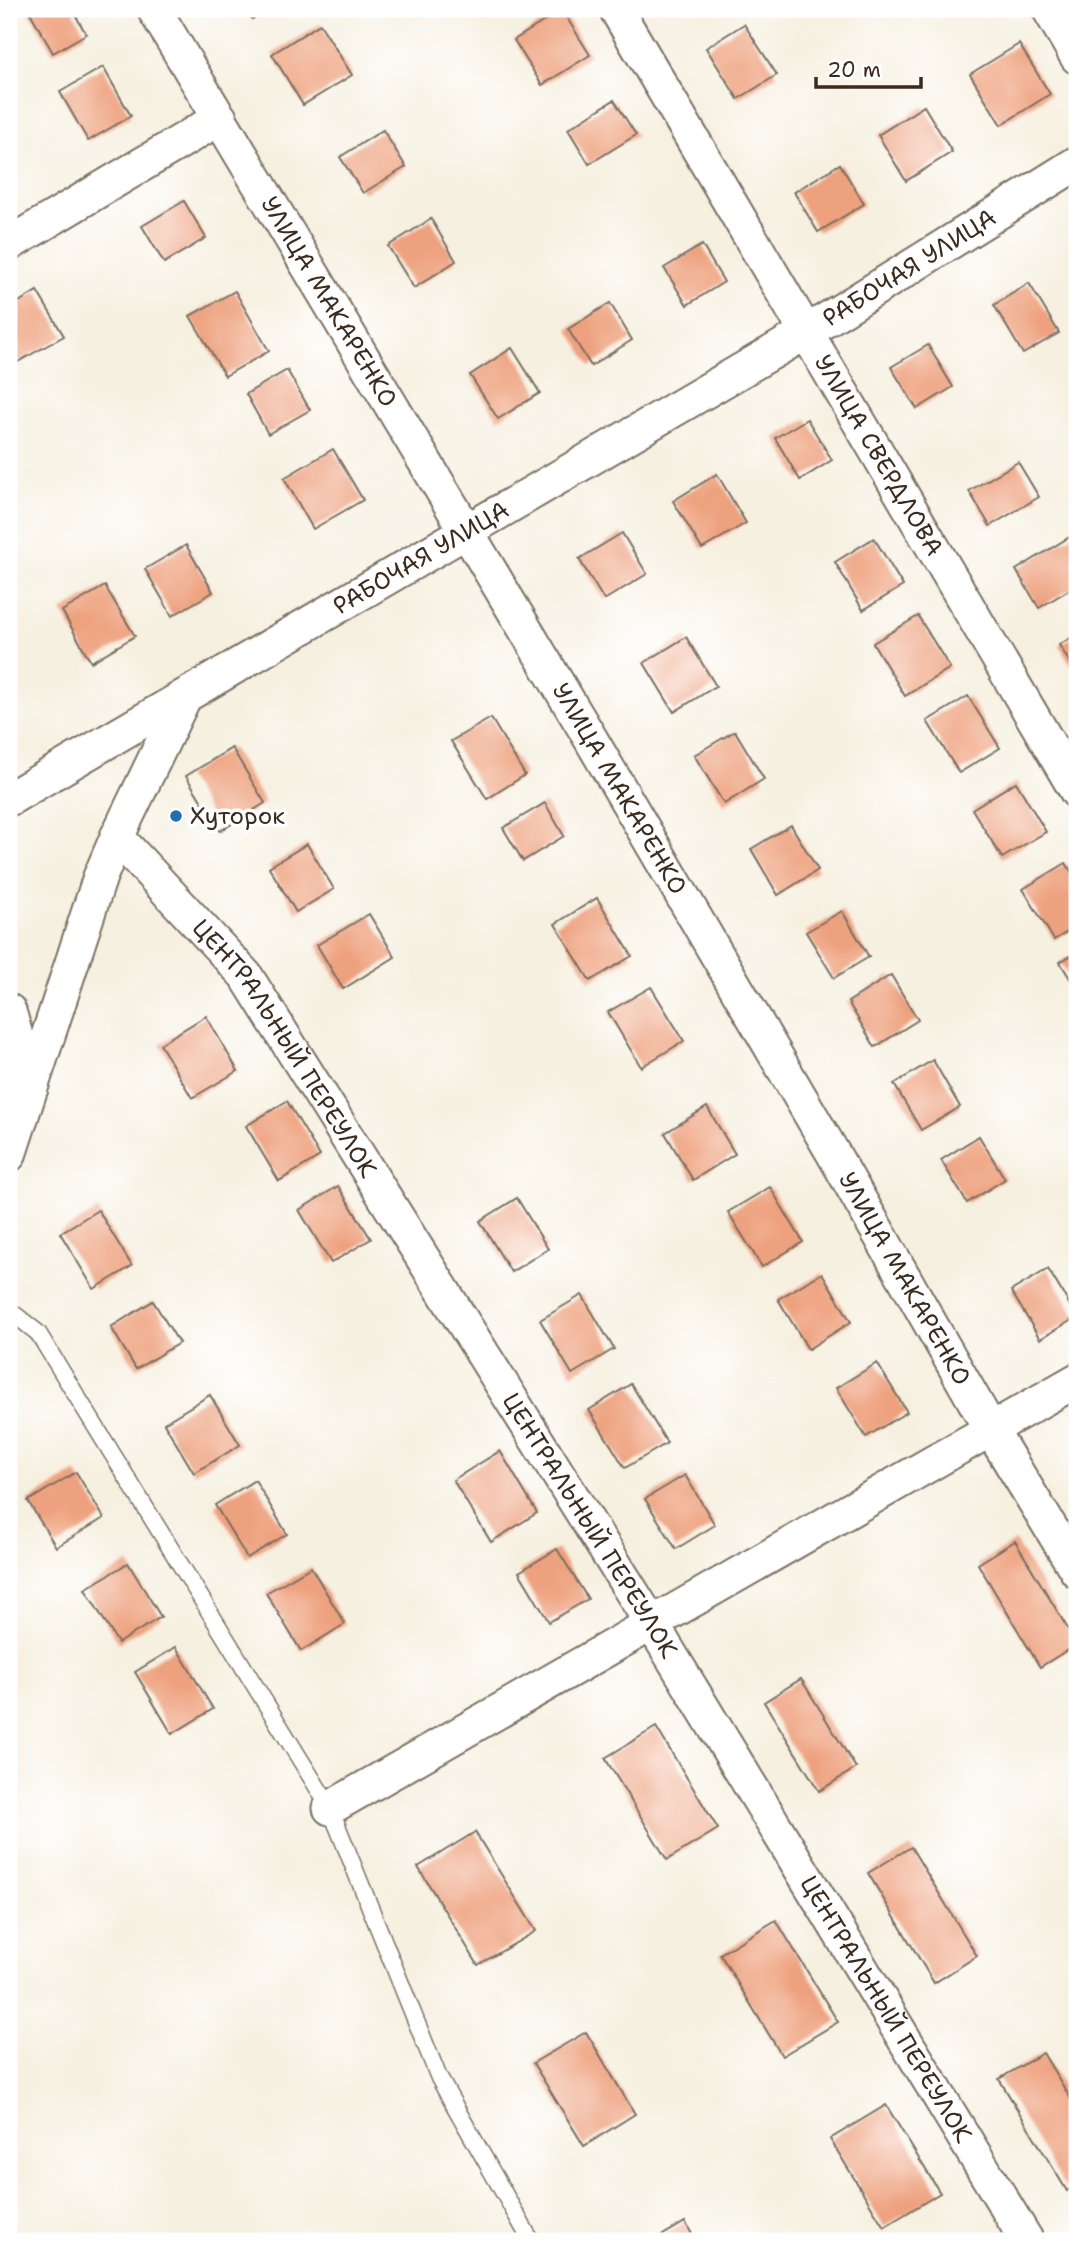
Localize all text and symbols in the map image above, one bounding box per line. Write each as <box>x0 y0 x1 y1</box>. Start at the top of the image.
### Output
scale bar <box>816 46 922 90</box>
text: 20 m <box>827 56 881 84</box>
street label: УЛИЦА МАКАРЕНКО <box>254 190 404 413</box>
street label: РАБОЧАЯ УЛИЦА <box>817 202 1002 334</box>
street label: УЛИЦА СВЕРДЛОВА <box>807 349 950 562</box>
street label: РАБОЧАЯ УЛИЦА <box>327 494 515 622</box>
street label: УЛИЦА МАКАРЕНКО <box>545 677 694 900</box>
place label: Хуторок <box>190 800 285 832</box>
marker: Хуторок <box>168 808 184 824</box>
street label: ЦЕНТРАЛЬНЫЙ ПЕРЕУЛОК <box>185 912 385 1184</box>
street label: УЛИЦА МАКАРЕНКО <box>831 1166 978 1391</box>
street label: ЦЕНТРАЛЬНЫЙ ПЕРЕУЛОК <box>495 1387 685 1665</box>
street label: ЦЕНТРАЛЬНЫЙ ПЕРЕУЛОК <box>793 1869 980 2149</box>

